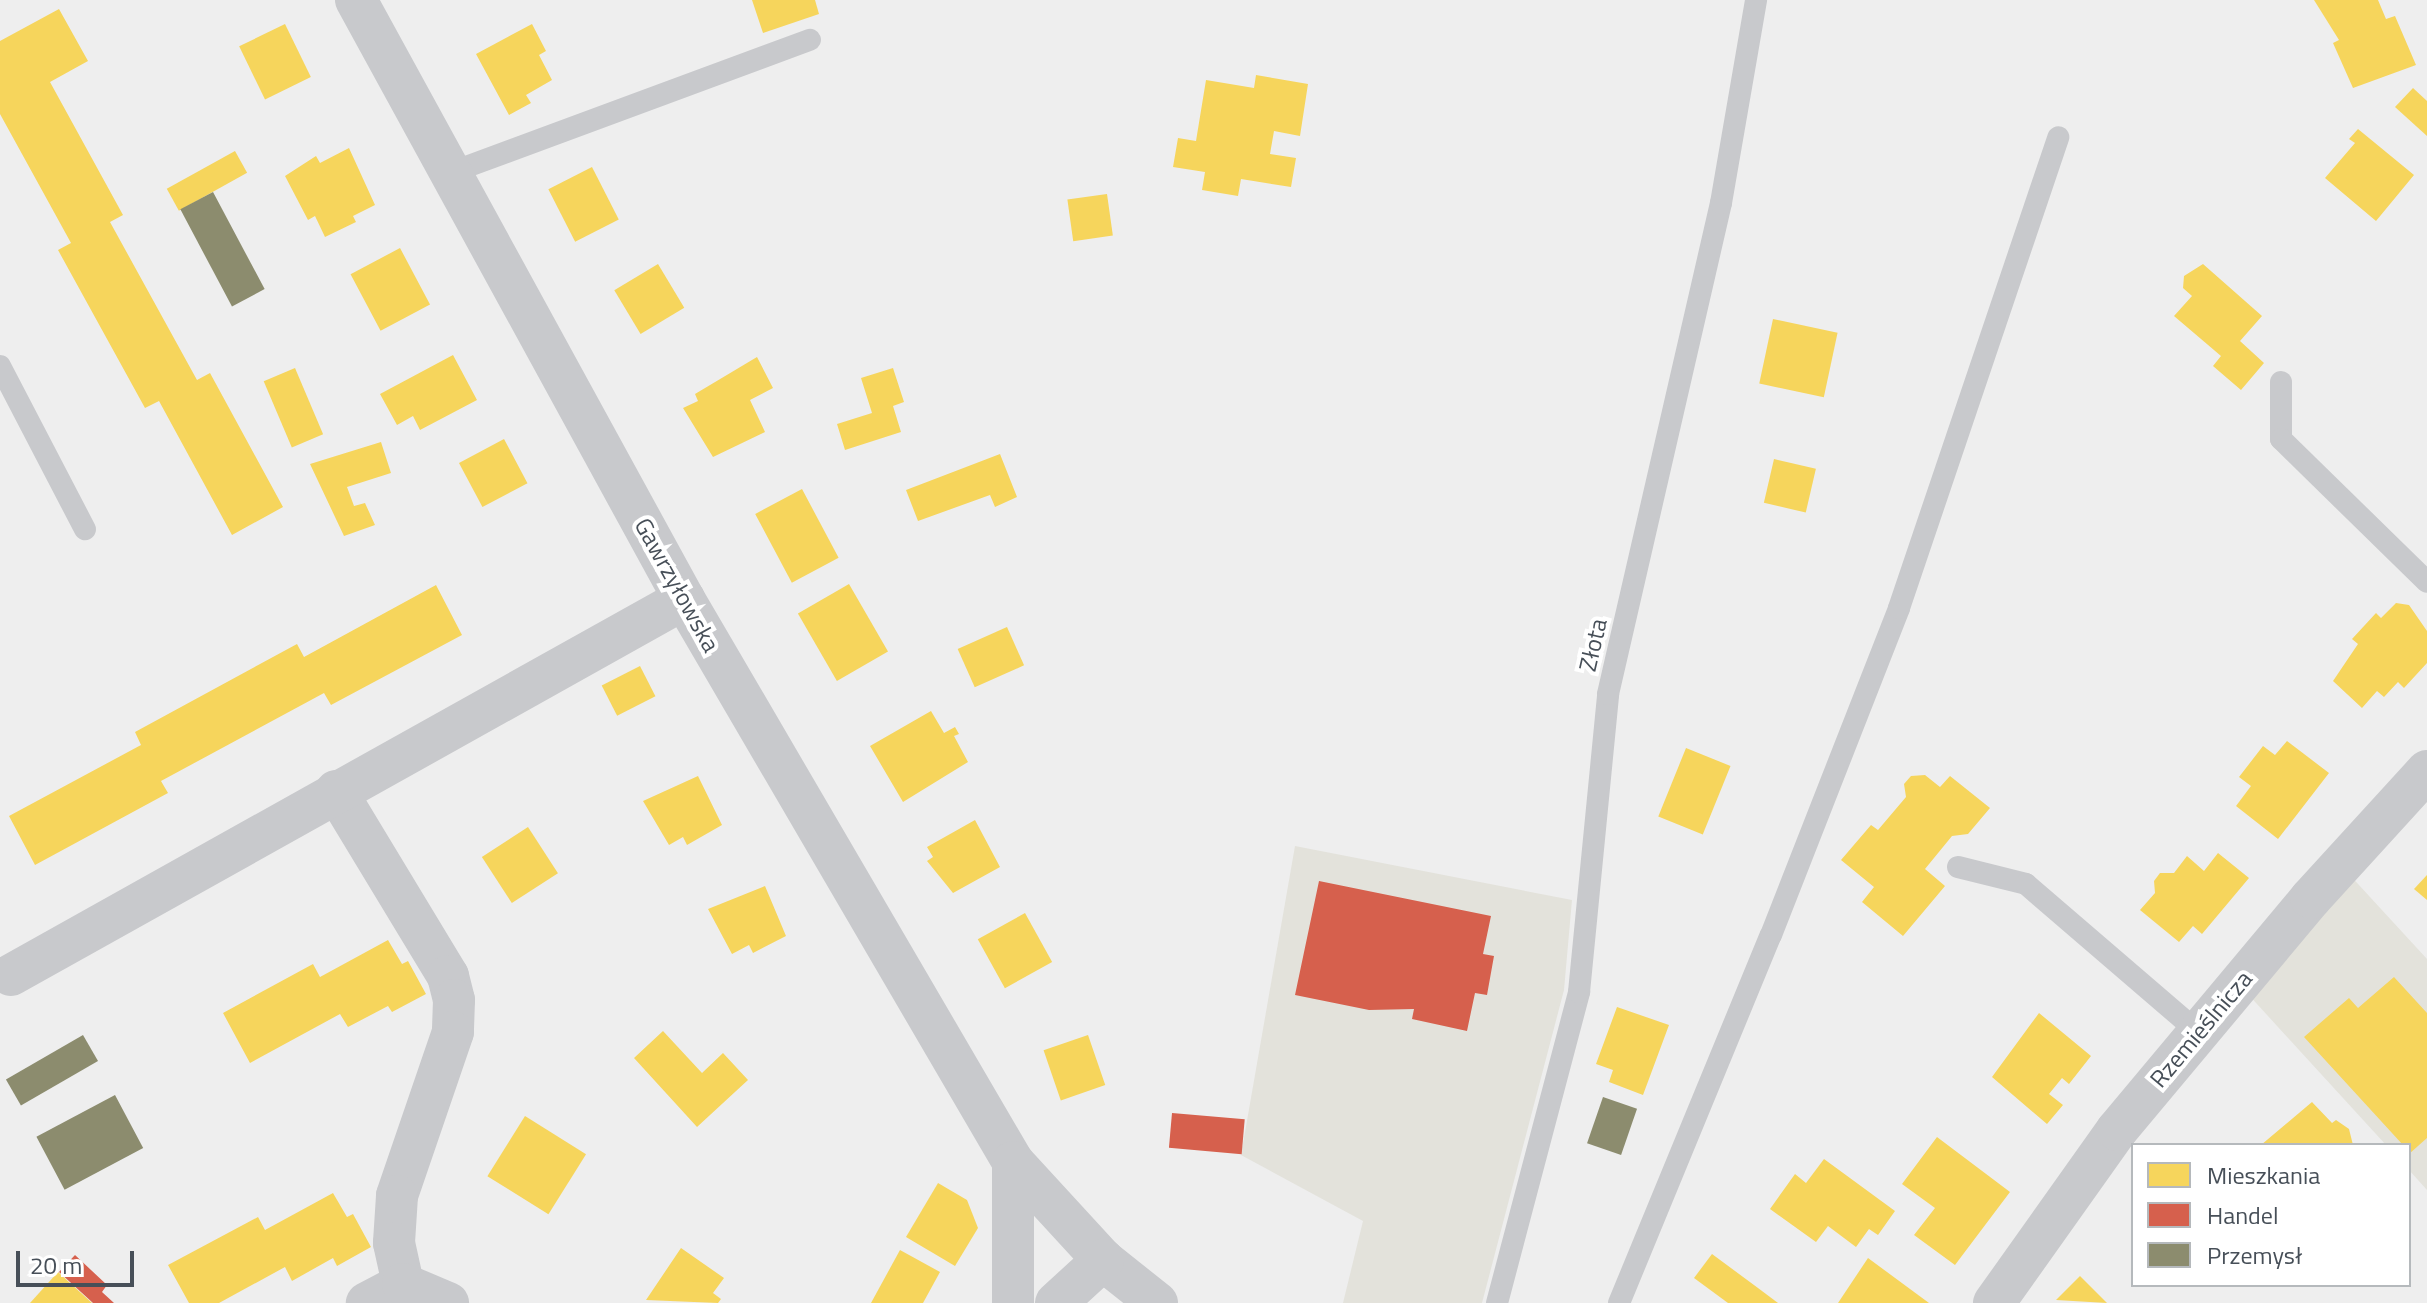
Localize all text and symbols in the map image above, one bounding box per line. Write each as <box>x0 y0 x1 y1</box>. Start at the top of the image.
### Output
street label: Gawrzyłowska <box>628 513 726 657</box>
street label: Złota <box>1573 616 1613 674</box>
street label: Rzemieślnicza <box>2144 965 2258 1093</box>
legend <box>2131 1143 2411 1287</box>
text: Mieszkania <box>2207 1157 2320 1193</box>
text: Handel <box>2207 1197 2278 1233</box>
scale bar <box>20 1235 138 1285</box>
text: Przemysł <box>2207 1237 2302 1273</box>
text: 20 m <box>30 1247 82 1283</box>

